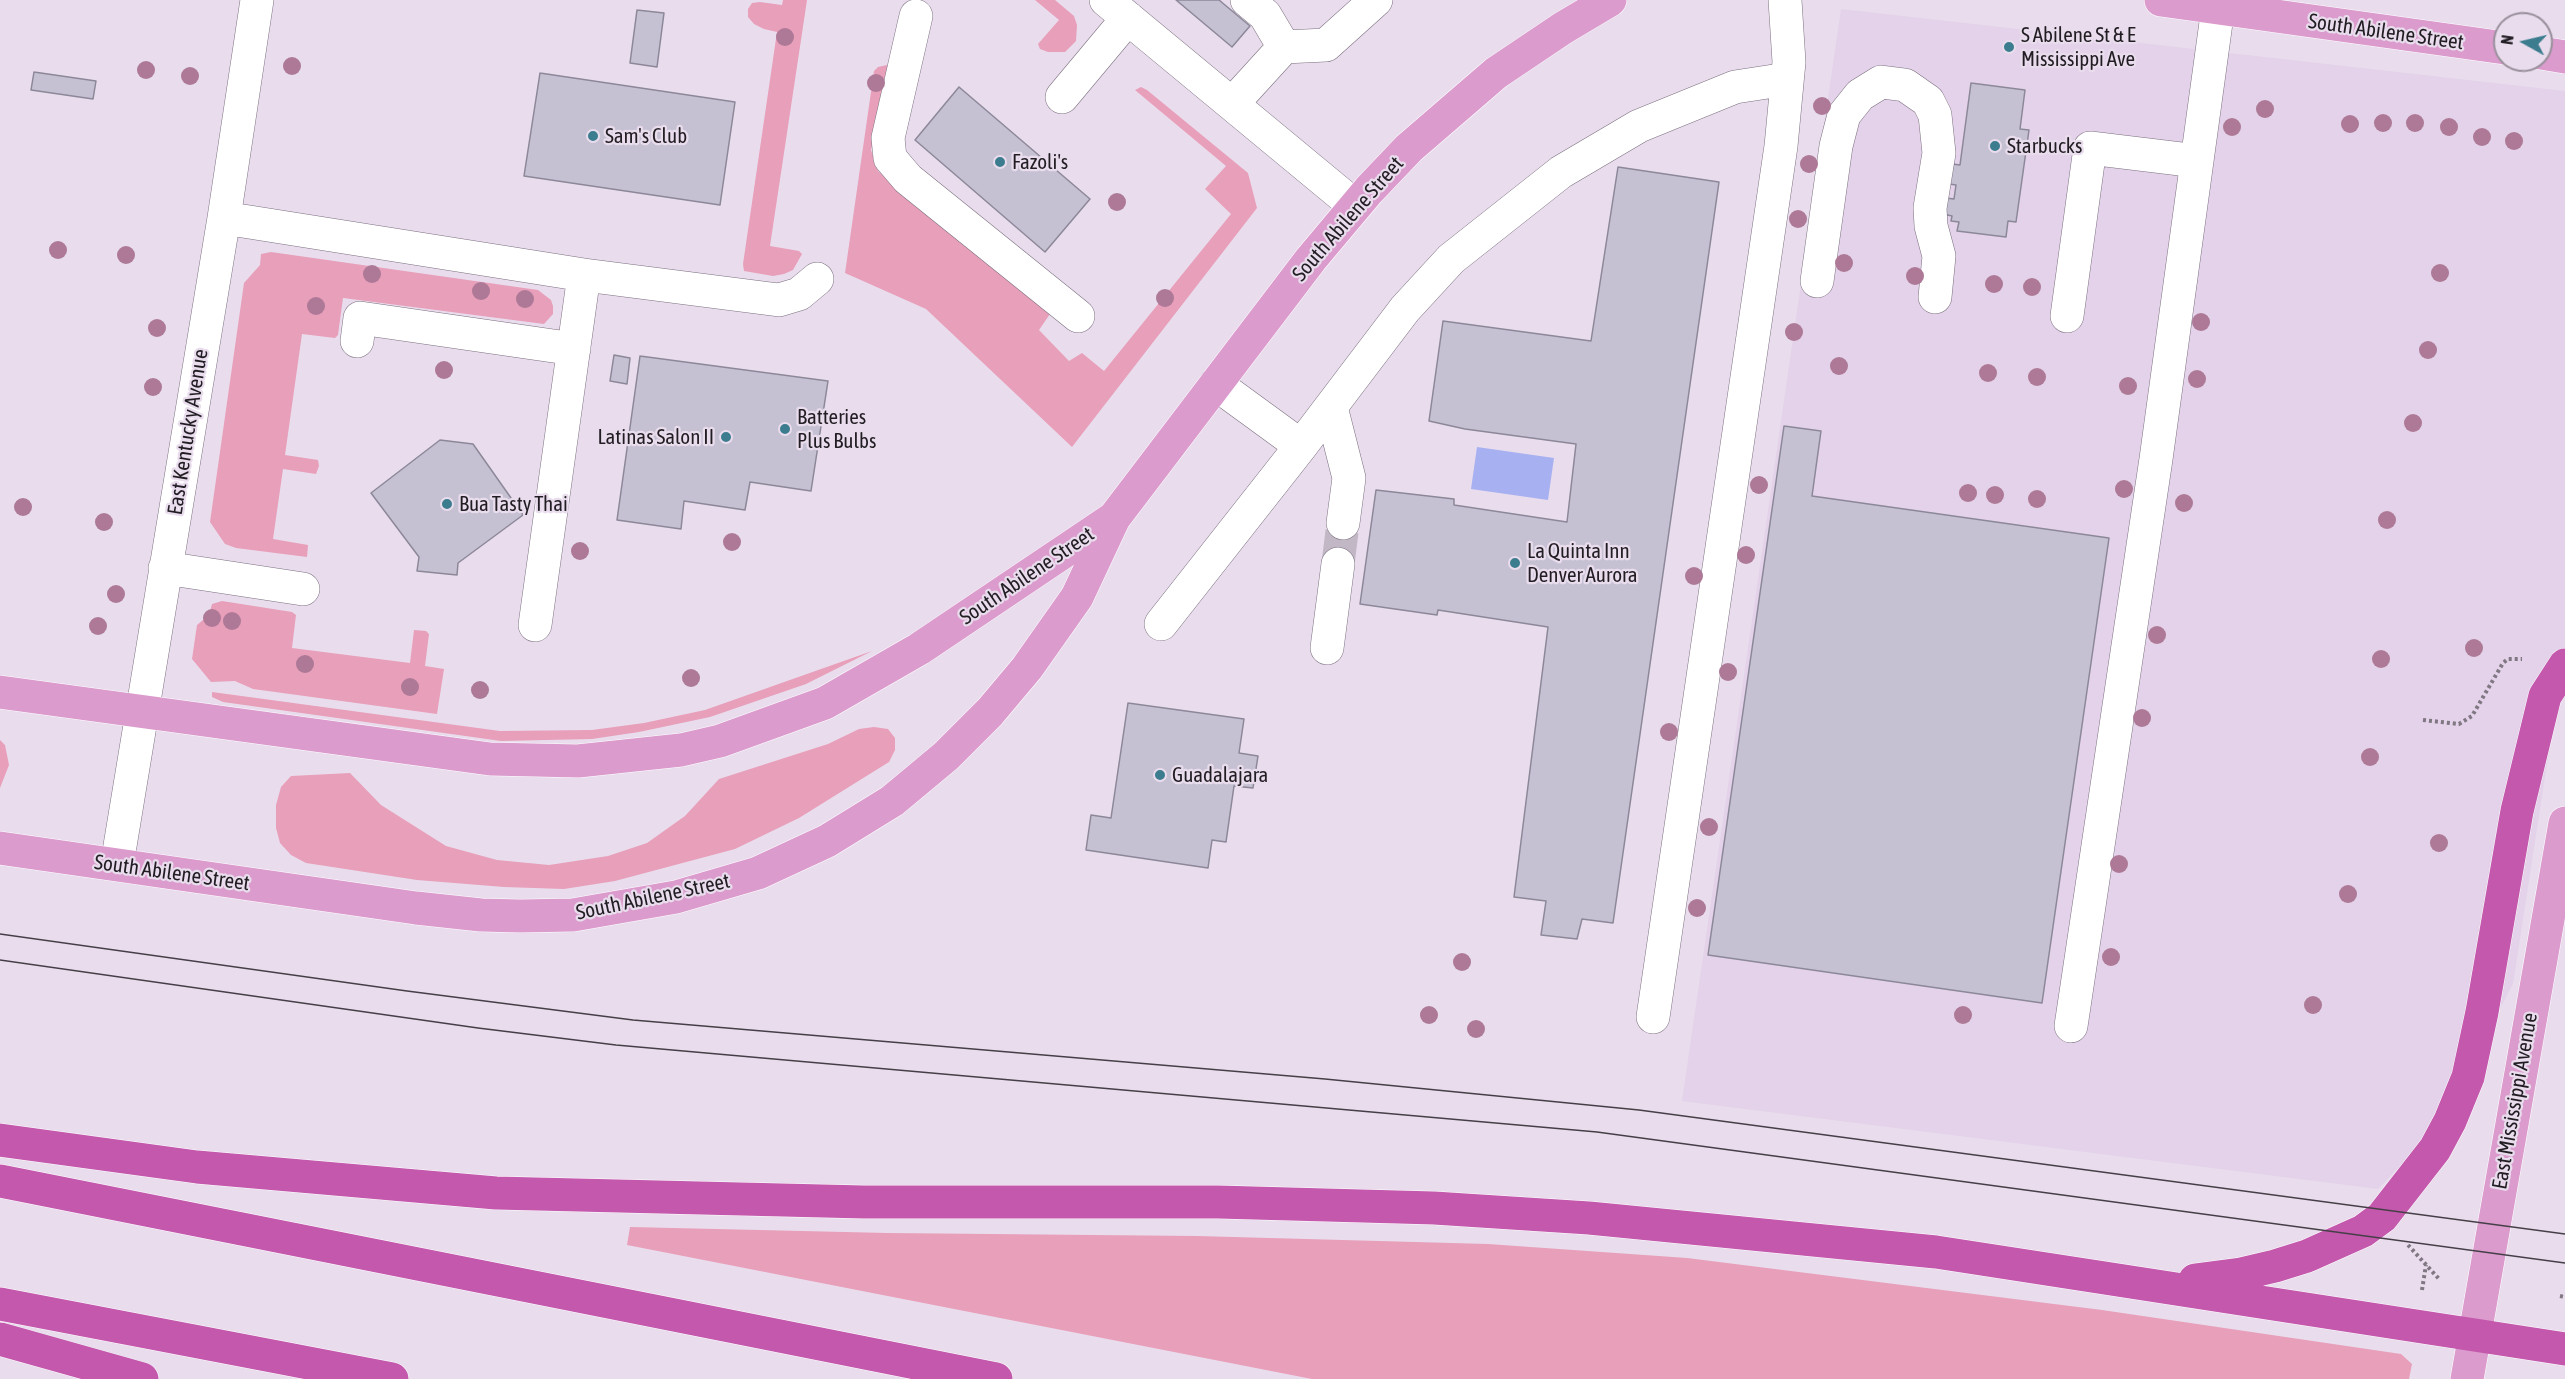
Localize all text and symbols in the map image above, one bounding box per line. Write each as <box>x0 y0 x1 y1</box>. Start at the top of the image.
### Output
street label: South Abilene Street <box>2307 9 2465 55</box>
north arrow <box>2493 12 2553 72</box>
place label: S Abilene St & E Mississippi Ave <box>2021 22 2136 72</box>
text: N <box>2498 34 2517 46</box>
marker: S Abilene St & E Mississippi Ave <box>2002 40 2016 54</box>
place label: Sam's Club <box>605 123 687 149</box>
marker: Sam's Club <box>586 129 600 143</box>
place label: Starbucks <box>2007 133 2082 159</box>
marker: Starbucks <box>1988 139 2002 153</box>
place label: Fazoli's <box>1012 149 1068 175</box>
street label: South Abilene Street <box>1287 152 1409 286</box>
marker: Fazoli's <box>993 155 1007 169</box>
street label: East Kentucky Avenue <box>162 347 214 517</box>
place label: Batteries Plus Bulbs <box>797 404 876 454</box>
marker: Batteries Plus Bulbs <box>778 422 792 436</box>
place label: Latinas Salon II <box>597 424 714 450</box>
marker: Latinas Salon II <box>719 430 733 444</box>
place label: Bua Tasty Thai <box>459 491 568 517</box>
marker: Bua Tasty Thai <box>440 497 454 511</box>
street label: South Abilene Street <box>955 522 1099 630</box>
place label: La Quinta Inn Denver Aurora <box>1527 538 1638 588</box>
marker: La Quinta Inn Denver Aurora <box>1508 556 1522 570</box>
place label: Guadalajara <box>1172 762 1268 788</box>
marker: Guadalajara <box>1153 768 1167 782</box>
street label: South Abilene Street <box>93 850 251 896</box>
street label: South Abilene Street <box>574 868 732 926</box>
street label: East Mississippi Avenue <box>2487 1011 2543 1191</box>

